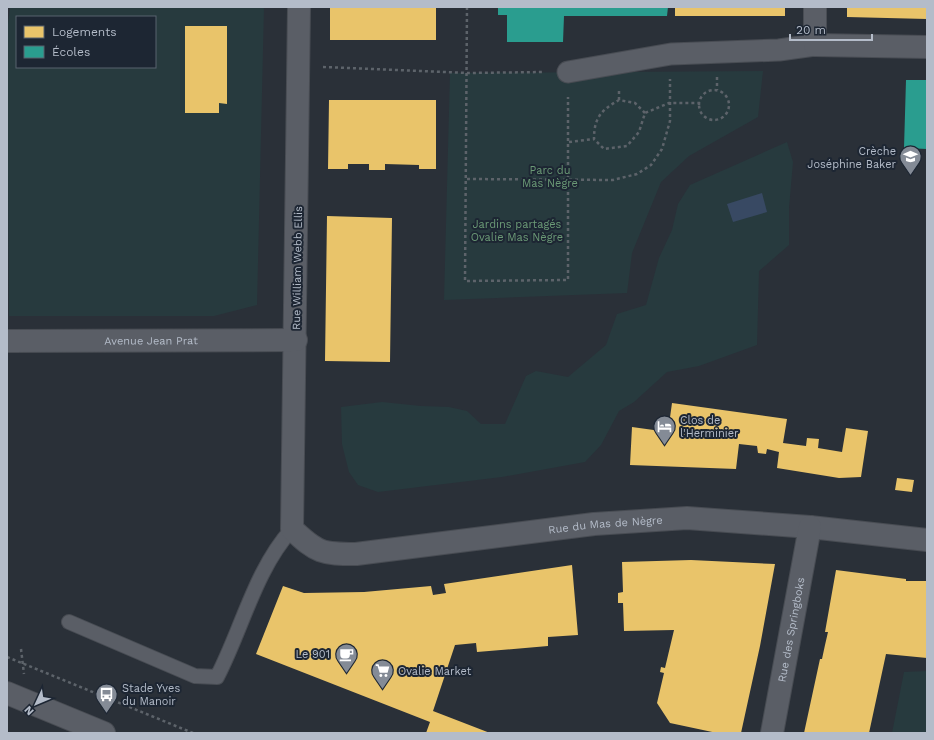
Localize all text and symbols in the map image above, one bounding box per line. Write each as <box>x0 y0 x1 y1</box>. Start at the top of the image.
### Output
legend <box>16 16 156 68</box>
scale bar <box>790 16 872 42</box>
text: 20 m <box>796 23 826 37</box>
text: Logements <box>52 25 117 39</box>
text: Écoles <box>52 45 90 59</box>
school or university icon: Crèche Joséphine Baker <box>898 144 924 177</box>
place label: Crèche Joséphine Baker <box>807 145 896 171</box>
park label: Parc du Mas Nègre <box>522 164 578 190</box>
street label: Rue William Webb Ellis <box>290 206 305 330</box>
park label: Jardins partagés Ovalie Mas Nègre <box>471 218 563 244</box>
street label: Avenue Jean Prat <box>104 334 198 348</box>
hotel icon: Clos de l'Herminier <box>652 413 678 446</box>
place label: Clos de l'Herminier <box>680 414 739 440</box>
street label: Rue du Mas de Nègre <box>548 514 663 537</box>
street label: Rue des Springboks <box>775 576 808 683</box>
cafe icon: Le 901 <box>333 641 359 674</box>
place label: Le 901 <box>296 648 330 661</box>
supermarket icon: Ovalie Market <box>369 658 395 691</box>
place label: Ovalie Market <box>398 665 472 678</box>
bus stop icon: Stade Yves du Manoir <box>94 681 120 714</box>
place label: Stade Yves du Manoir <box>122 682 180 708</box>
north arrow <box>16 684 56 724</box>
text: N <box>22 703 37 718</box>

